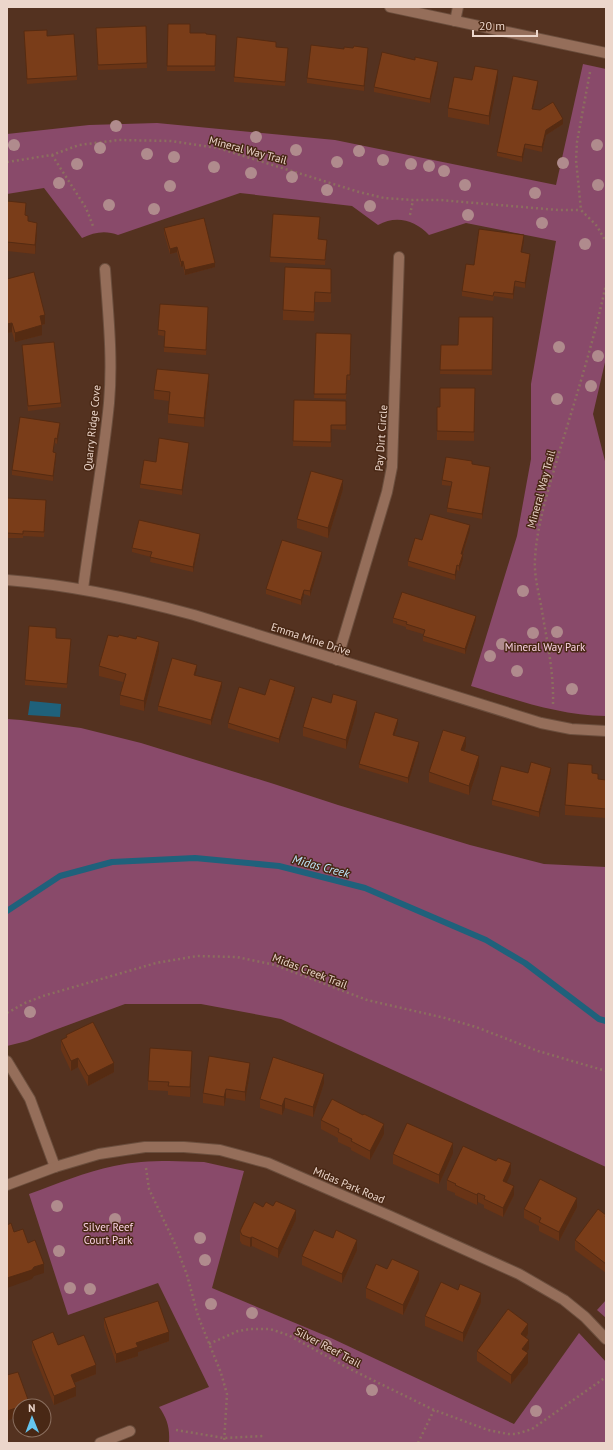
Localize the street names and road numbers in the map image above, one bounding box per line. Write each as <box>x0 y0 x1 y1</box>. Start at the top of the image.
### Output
street label: Mineral Way Trail <box>207 133 289 167</box>
street label: Quarry Ridge Cove <box>81 384 104 472</box>
street label: Pay Dirt Circle <box>372 404 390 472</box>
street label: Mineral Way Trail <box>524 448 558 530</box>
street label: Emma Mine Drive <box>269 620 353 659</box>
street label: Midas Creek Trail <box>270 950 350 992</box>
street label: Midas Park Road <box>311 1164 387 1206</box>
street label: Silver Reef Trail <box>293 1324 364 1371</box>

